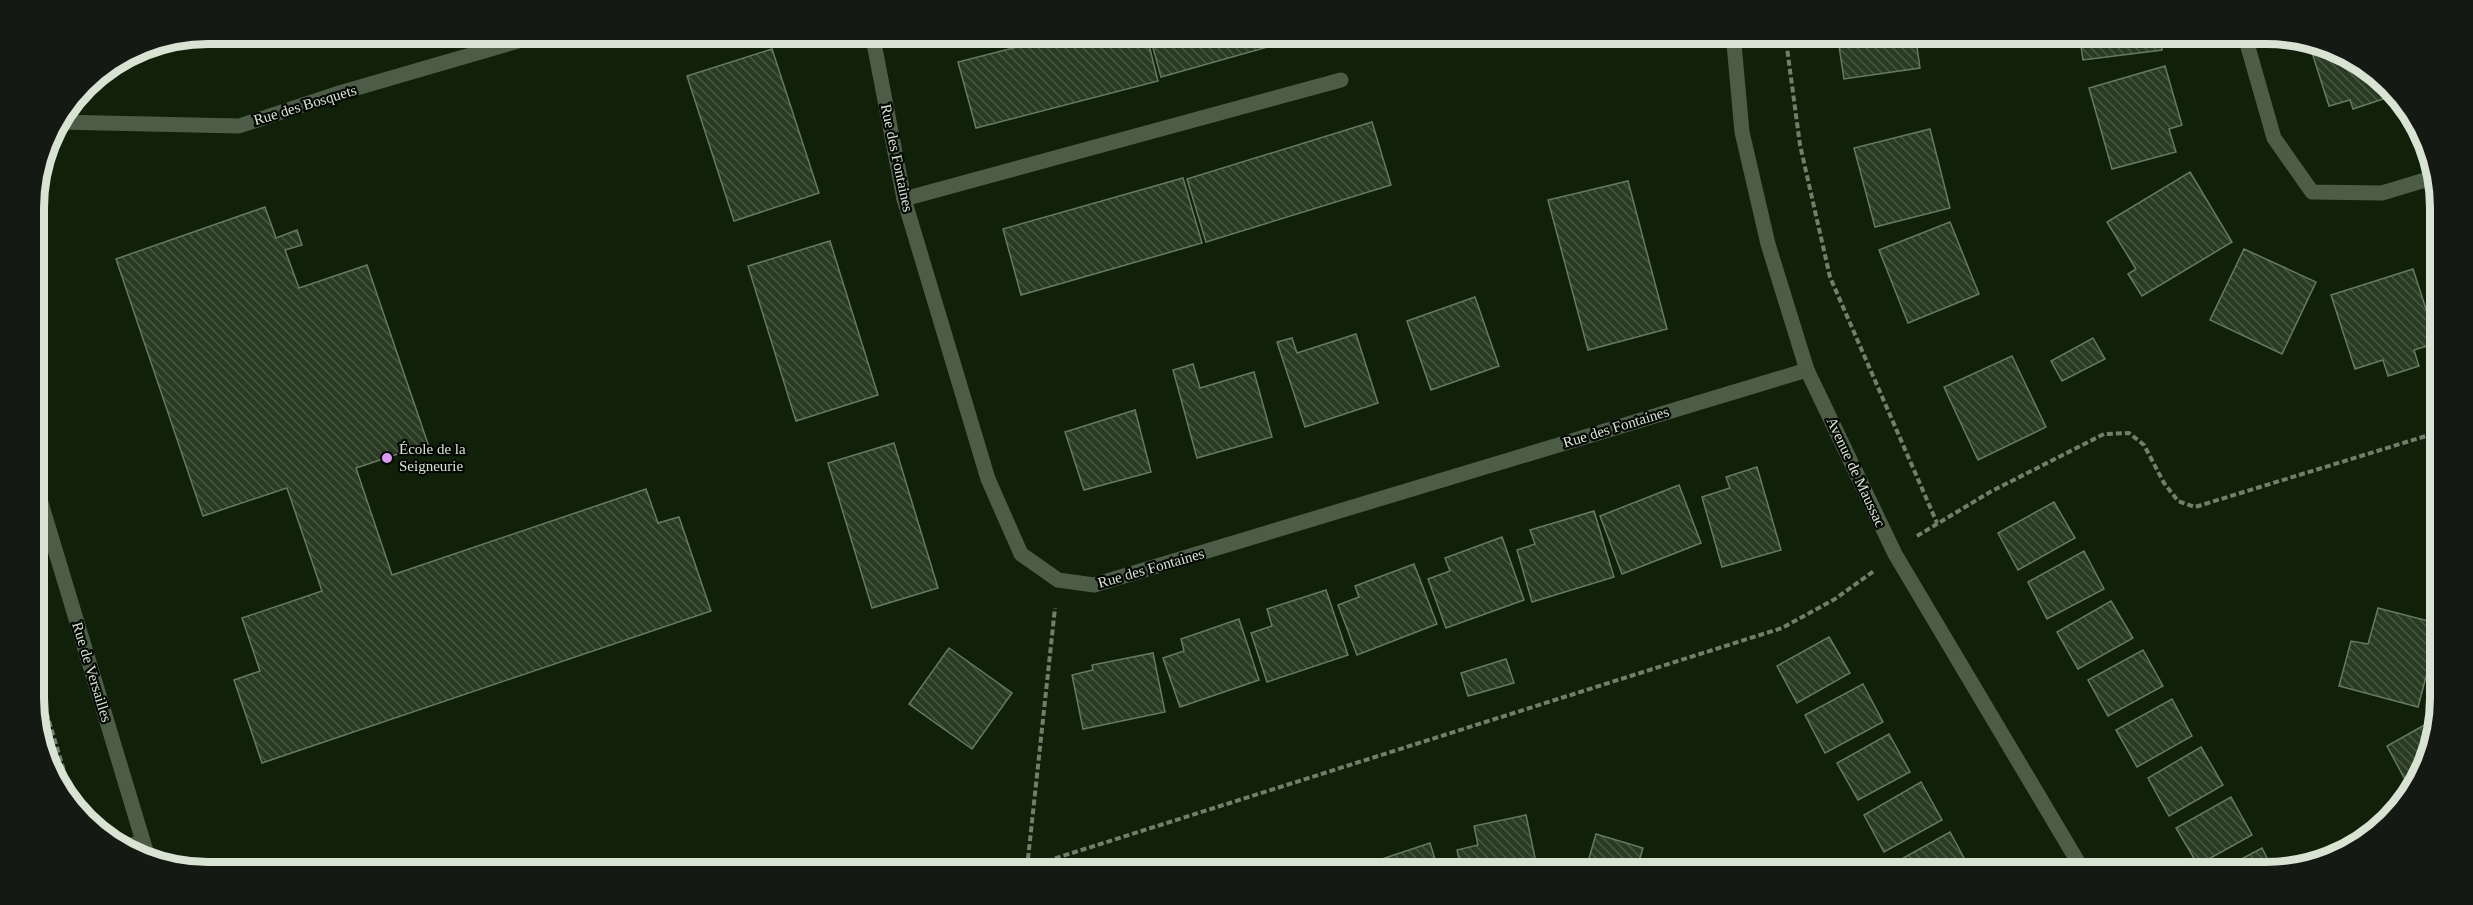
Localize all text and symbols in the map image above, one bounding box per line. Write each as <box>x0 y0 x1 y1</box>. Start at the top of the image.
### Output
street label: Rue des Bosquets <box>252 82 358 128</box>
street label: Rue des Fontaines <box>878 103 916 214</box>
street label: Rue des Fontaines <box>1561 403 1671 451</box>
street label: Avenue de Maussac <box>1823 414 1889 530</box>
place label: École de la Seigneurie <box>399 441 466 474</box>
marker: École de la Seigneurie <box>380 451 394 465</box>
street label: Rue des Fontaines <box>1096 545 1206 591</box>
street label: Rue de Versailles <box>69 620 115 724</box>

